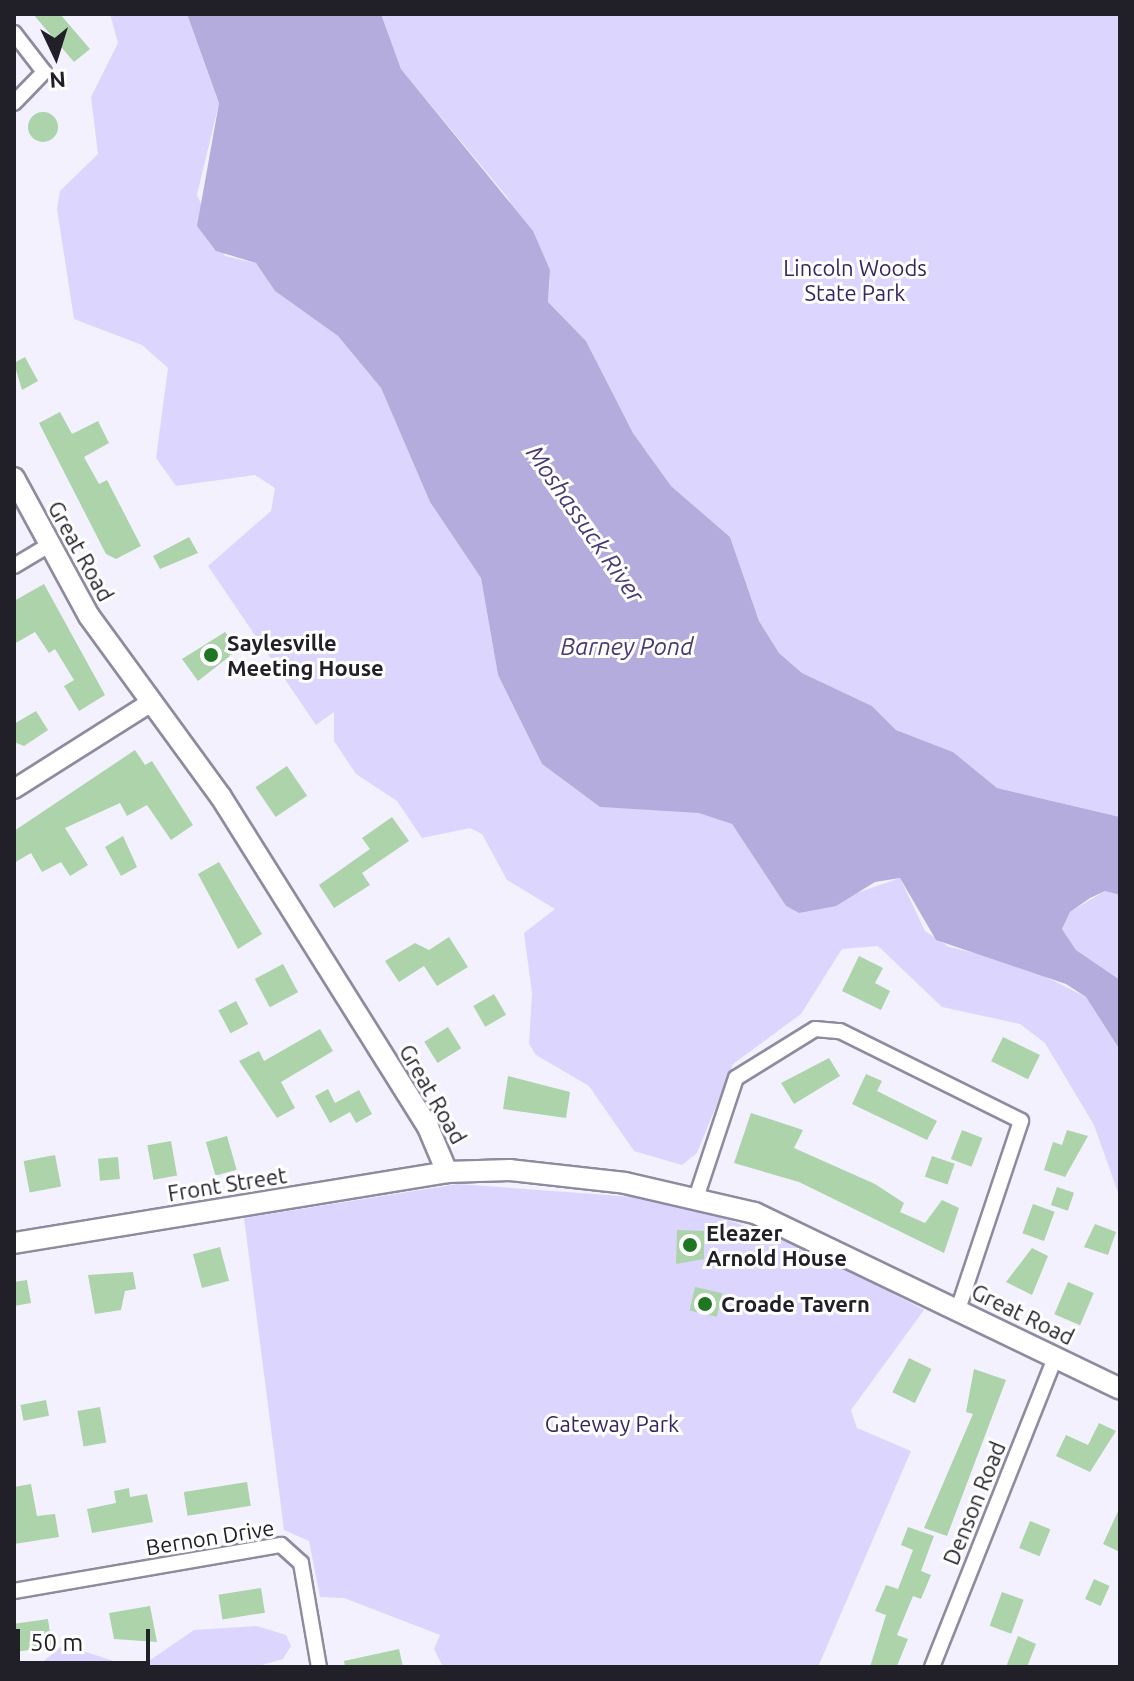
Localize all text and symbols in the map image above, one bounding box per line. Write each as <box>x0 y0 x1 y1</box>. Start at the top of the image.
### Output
north arrow <box>16 16 96 96</box>
text: N <box>49 67 67 93</box>
park label: Lincoln Woods State Park <box>783 254 927 306</box>
water label: Moshassuck River <box>520 440 650 608</box>
street label: Great Road <box>43 496 119 606</box>
place label: Saylesville Meeting House <box>227 629 384 680</box>
water label: Barney Pond <box>560 633 694 661</box>
marker: Saylesville Meeting House <box>202 646 220 664</box>
street label: Great Road <box>394 1039 472 1149</box>
street label: Front Street <box>166 1162 288 1206</box>
place label: Eleazer Arnold House <box>706 1219 847 1270</box>
marker: Eleazer Arnold House <box>681 1236 699 1254</box>
street label: Great Road <box>967 1278 1079 1350</box>
place label: Croade Tavern <box>721 1291 870 1317</box>
marker: Croade Tavern <box>696 1295 714 1313</box>
park label: Gateway Park <box>545 1411 679 1437</box>
street label: Denson Road <box>937 1437 1011 1569</box>
street label: Bernon Drive <box>144 1514 276 1560</box>
scale bar <box>20 1613 154 1663</box>
text: 50 m <box>30 1629 83 1656</box>

